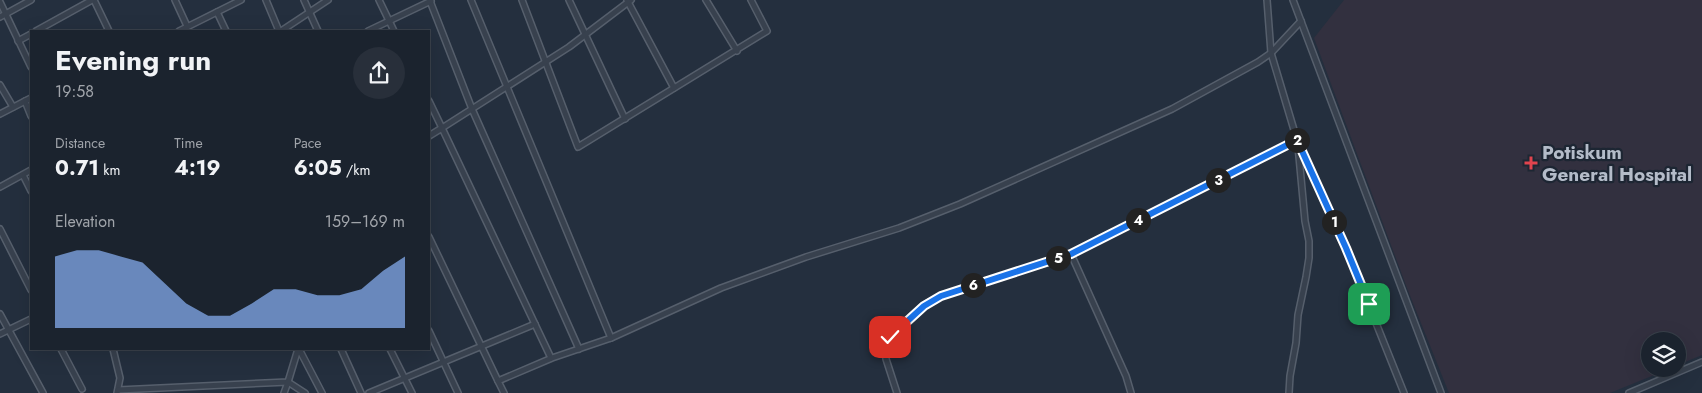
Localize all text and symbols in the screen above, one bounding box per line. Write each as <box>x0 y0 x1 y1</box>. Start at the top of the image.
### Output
text: Evening run <box>55 40 211 81</box>
button: share <box>353 47 405 99</box>
text: 19:58 <box>55 80 94 103</box>
pin: 2 <box>1284 128 1310 152</box>
text: 2 <box>1293 130 1302 150</box>
text: Distance <box>55 133 105 153</box>
text: Time <box>174 133 203 153</box>
text: Pace <box>294 133 322 153</box>
place label: Potiskum General Hospital <box>1542 139 1692 188</box>
text: 0.71 <box>55 153 99 183</box>
text: 4:19 <box>174 153 221 183</box>
text: 6:05 <box>294 153 342 183</box>
marker: Potiskum General Hospital <box>1524 156 1538 170</box>
text: km <box>99 160 120 180</box>
text: /km <box>342 160 370 180</box>
pin: 3 <box>1206 168 1230 192</box>
text: 3 <box>1214 170 1223 190</box>
pin: 4 <box>1126 208 1150 232</box>
text: Elevation <box>55 210 115 233</box>
text: 159–169 m <box>325 210 405 233</box>
text: 4 <box>1134 210 1143 230</box>
pin: 1 <box>1322 210 1346 234</box>
text: 1 <box>1331 212 1338 232</box>
pin: 5 <box>1046 246 1070 270</box>
text: 5 <box>1054 248 1063 268</box>
pin: 6 <box>960 272 986 298</box>
text: 6 <box>969 275 978 295</box>
pin <box>1348 283 1390 325</box>
icon: arrive <box>1355 290 1383 318</box>
pin <box>869 316 911 358</box>
icon: check <box>876 323 904 351</box>
map controls <box>1641 332 1686 377</box>
button: layers <box>1641 332 1686 377</box>

